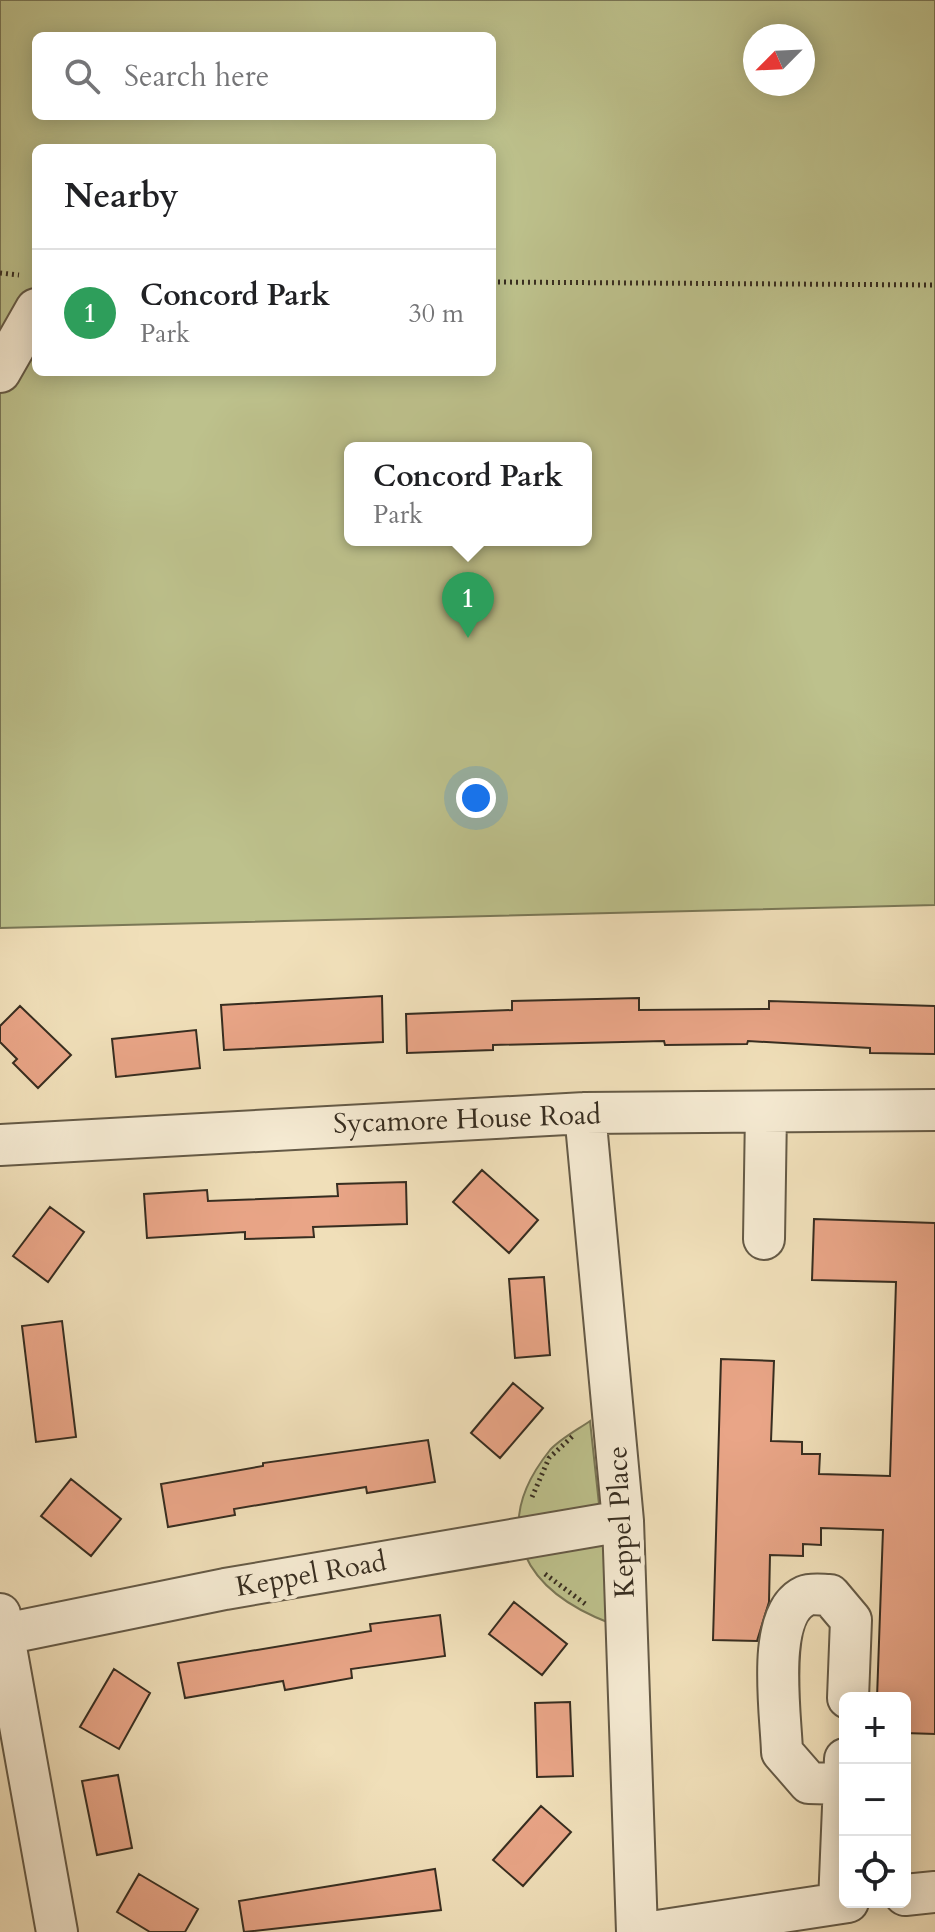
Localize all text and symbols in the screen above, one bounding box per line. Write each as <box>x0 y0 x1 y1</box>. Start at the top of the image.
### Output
north arrow <box>743 24 815 96</box>
search box <box>32 32 496 120</box>
icon: search <box>60 54 104 98</box>
text: Search here <box>124 56 269 97</box>
text: Nearby <box>64 173 179 219</box>
text: Concord Park <box>140 275 330 316</box>
text: 1 <box>83 296 97 331</box>
text: 30 m <box>408 296 464 331</box>
text: Park <box>140 316 190 351</box>
popup <box>344 442 592 546</box>
text: Concord Park <box>373 456 563 497</box>
text: Park <box>373 497 423 532</box>
pin: 1 <box>442 572 494 638</box>
your location <box>456 778 496 818</box>
street label: Sycamore House Road <box>332 1095 602 1143</box>
street label: Keppel Place <box>598 1445 644 1599</box>
street label: Keppel Road <box>233 1542 389 1606</box>
map controls <box>839 1692 911 1908</box>
button: + <box>839 1692 911 1764</box>
button: − <box>839 1764 911 1836</box>
button: locate <box>839 1836 911 1908</box>

